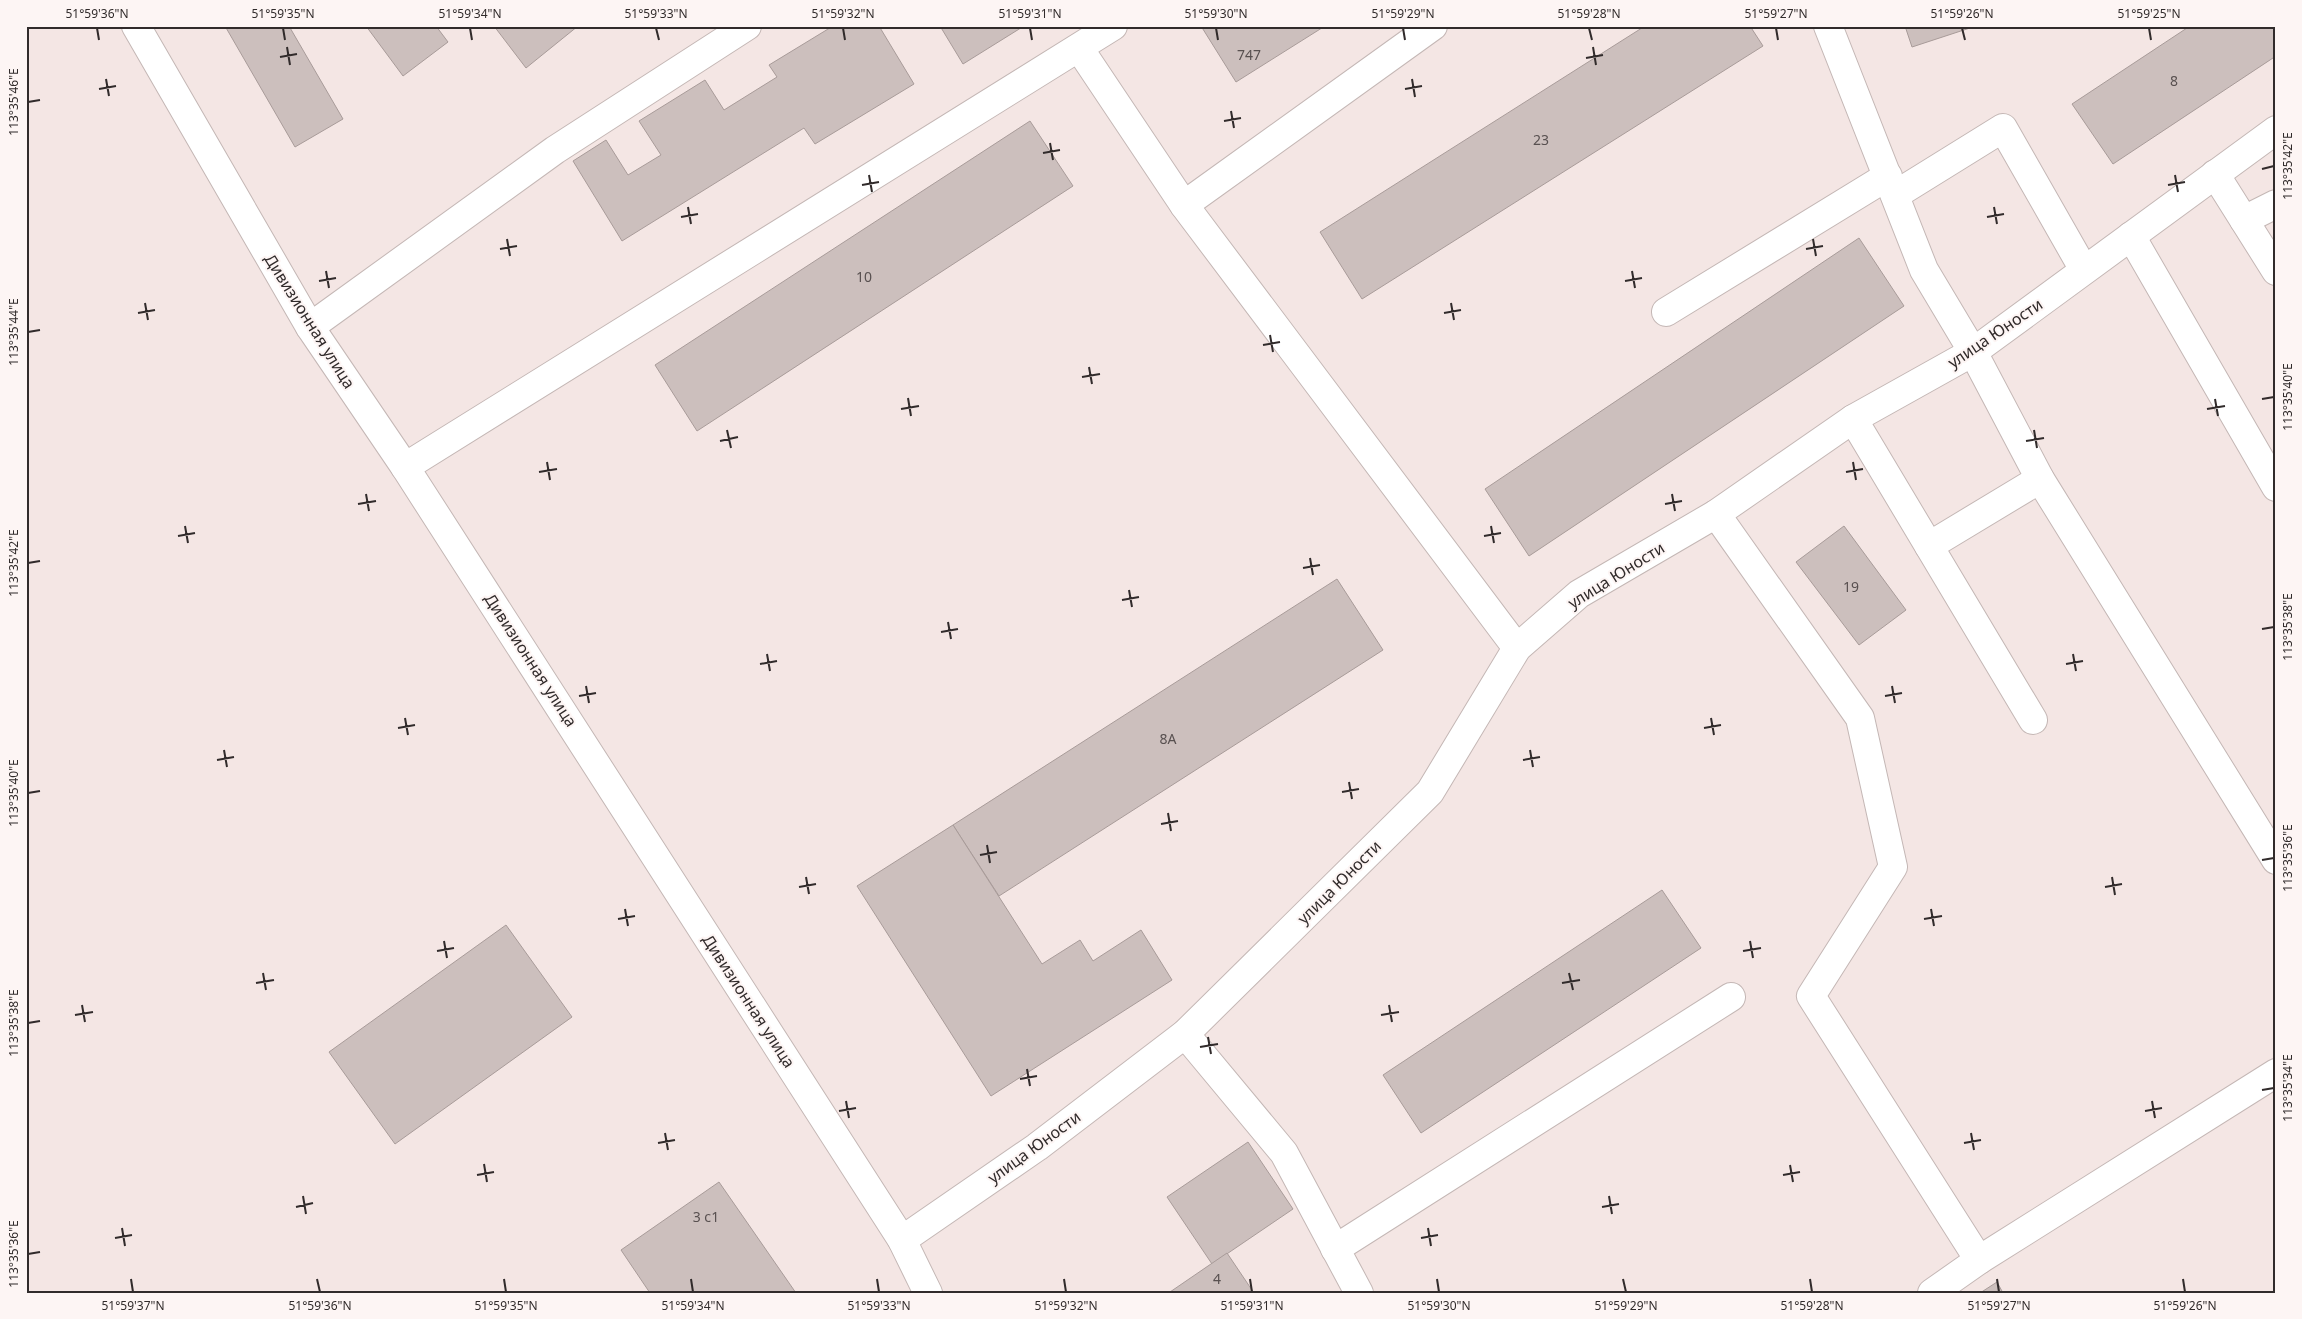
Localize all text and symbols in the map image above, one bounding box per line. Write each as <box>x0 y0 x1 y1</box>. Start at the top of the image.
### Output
text: 51°59'36"N <box>65 5 129 22</box>
text: 51°59'35"N <box>251 5 315 22</box>
text: 51°59'34"N <box>438 5 502 22</box>
text: 51°59'33"N <box>624 5 688 22</box>
text: 51°59'32"N <box>811 5 875 22</box>
text: 51°59'31"N <box>998 5 1062 22</box>
text: 51°59'30"N <box>1184 5 1248 22</box>
text: 51°59'29"N <box>1371 5 1435 22</box>
text: 51°59'28"N <box>1557 5 1621 22</box>
text: 51°59'27"N <box>1744 5 1808 22</box>
text: 51°59'26"N <box>1930 5 1994 22</box>
text: 51°59'25"N <box>2117 5 2181 22</box>
house number: 747 <box>1237 45 1261 64</box>
text: 113°35'46"E <box>5 68 22 136</box>
house number: 8 <box>2170 71 2178 90</box>
house number: 23 <box>1533 130 1549 149</box>
text: 113°35'42"E <box>2279 132 2296 200</box>
street label: Дивизионная улица <box>260 249 360 393</box>
house number: 10 <box>856 267 872 286</box>
street label: улица Юности <box>1943 293 2047 373</box>
text: 113°35'44"E <box>5 298 22 366</box>
text: 113°35'40"E <box>2279 363 2296 431</box>
text: 113°35'42"E <box>5 529 22 597</box>
street label: улица Юности <box>1563 536 1669 614</box>
house number: 19 <box>1843 577 1859 596</box>
street label: Дивизионная улица <box>480 589 582 731</box>
text: 113°35'38"E <box>2279 593 2296 661</box>
house number: 8А <box>1160 729 1177 748</box>
text: 113°35'40"E <box>5 759 22 827</box>
text: 113°35'36"E <box>2279 824 2296 892</box>
street label: улица Юности <box>1292 835 1386 929</box>
street label: Дивизионная улица <box>698 930 800 1072</box>
text: 113°35'38"E <box>5 989 22 1057</box>
text: 113°35'34"E <box>2279 1054 2296 1122</box>
street label: улица Юности <box>983 1106 1085 1188</box>
house number: 3 с1 <box>693 1207 719 1226</box>
text: 113°35'36"E <box>5 1220 22 1288</box>
house number: 4 <box>1213 1269 1221 1288</box>
text: 51°59'37"N <box>101 1297 165 1314</box>
text: 51°59'36"N <box>288 1297 352 1314</box>
text: 51°59'35"N <box>474 1297 538 1314</box>
text: 51°59'34"N <box>661 1297 725 1314</box>
text: 51°59'33"N <box>847 1297 911 1314</box>
text: 51°59'32"N <box>1034 1297 1098 1314</box>
text: 51°59'31"N <box>1220 1297 1284 1314</box>
text: 51°59'30"N <box>1407 1297 1471 1314</box>
text: 51°59'29"N <box>1594 1297 1658 1314</box>
text: 51°59'28"N <box>1780 1297 1844 1314</box>
text: 51°59'27"N <box>1967 1297 2031 1314</box>
text: 51°59'26"N <box>2153 1297 2217 1314</box>

